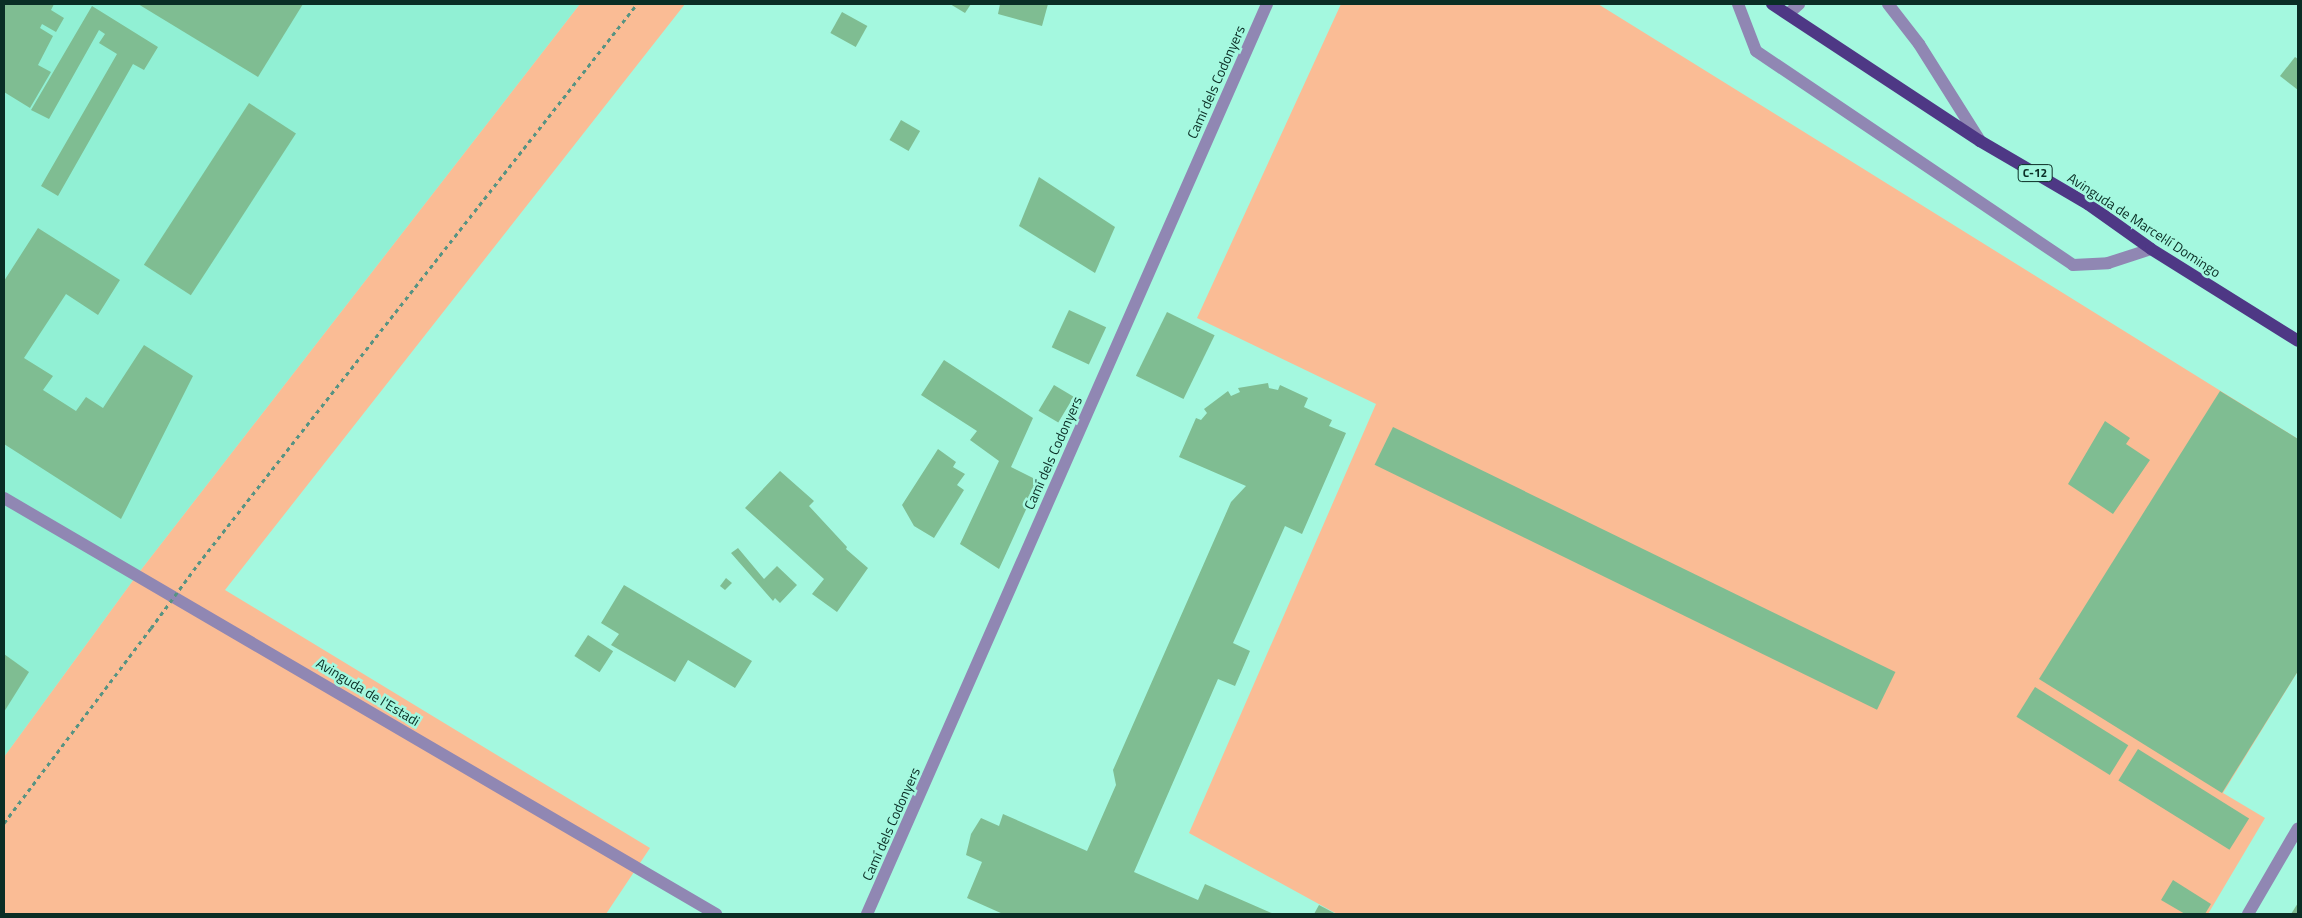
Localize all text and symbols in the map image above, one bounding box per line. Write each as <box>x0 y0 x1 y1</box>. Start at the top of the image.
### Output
street label: Camí dels Codonyers <box>1184 23 1248 141</box>
road number: C-12 <box>2018 164 2052 182</box>
street label: Avinguda de Marcel·lí Domingo <box>2064 169 2224 281</box>
street label: Camí dels Codonyers <box>1021 394 1085 512</box>
street label: Avinguda de l'Estadi <box>313 654 423 730</box>
street label: Camí dels Codonyers <box>859 765 923 883</box>

